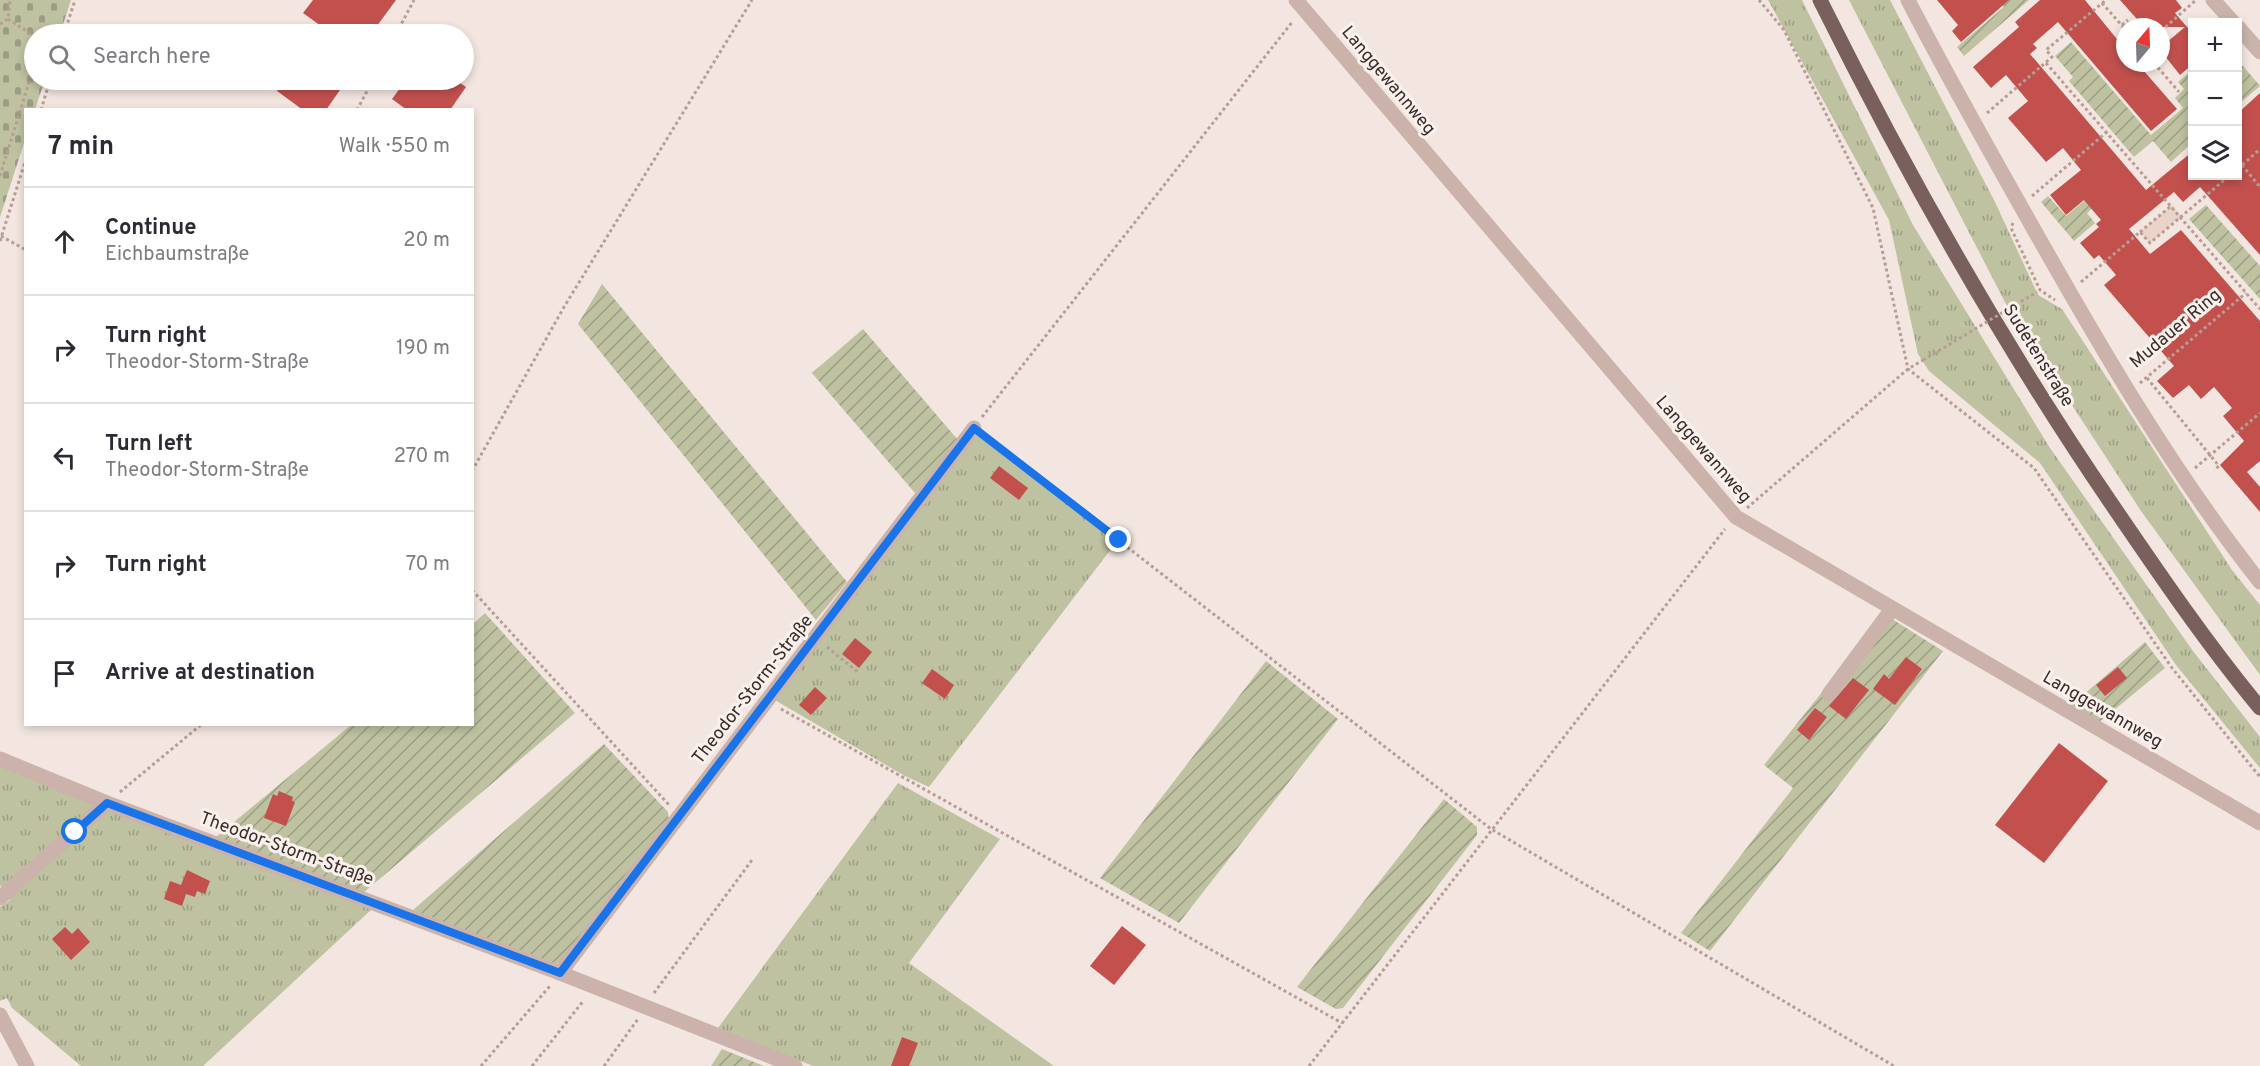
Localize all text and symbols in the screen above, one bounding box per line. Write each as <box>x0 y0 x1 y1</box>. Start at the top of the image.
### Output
north arrow <box>2116 18 2170 72</box>
map controls <box>2188 18 2242 180</box>
button: + <box>2188 18 2242 72</box>
street label: Langgewannweg <box>1336 22 1440 140</box>
search box <box>24 24 474 90</box>
icon: search <box>45 41 78 74</box>
text: Search here <box>93 44 211 71</box>
button: − <box>2188 72 2242 126</box>
button: layers <box>2188 126 2242 180</box>
text: 7 min <box>48 131 114 164</box>
text: Walk · 550 m <box>339 134 450 160</box>
text: Continue <box>105 215 196 242</box>
icon: ahead <box>48 225 81 258</box>
text: 20 m <box>403 228 450 254</box>
text: Eichbaumstraße <box>105 242 249 268</box>
street label: Mudauer Ring <box>2126 284 2226 374</box>
street label: Sudetenstraße <box>1997 300 2079 412</box>
text: Turn right <box>105 323 207 350</box>
icon: right <box>48 333 81 366</box>
text: 190 m <box>396 336 450 362</box>
text: Theodor-Storm-Straße <box>105 350 309 376</box>
street label: Langgewannweg <box>1650 391 1756 509</box>
text: Turn left <box>105 431 193 458</box>
icon: left <box>48 441 81 474</box>
text: 270 m <box>394 444 450 470</box>
text: Theodor-Storm-Straße <box>105 458 309 484</box>
route end <box>1105 526 1131 552</box>
icon: right <box>48 549 81 582</box>
text: Turn right <box>105 552 207 579</box>
text: 70 m <box>406 552 450 578</box>
street label: Theodor-Storm-Straße <box>688 611 819 769</box>
icon: arrive <box>48 657 81 690</box>
text: Arrive at destination <box>105 660 315 687</box>
street label: Langgewannweg <box>2038 667 2167 754</box>
street label: Theodor-Storm-Straße <box>196 807 377 892</box>
route start <box>61 818 87 844</box>

